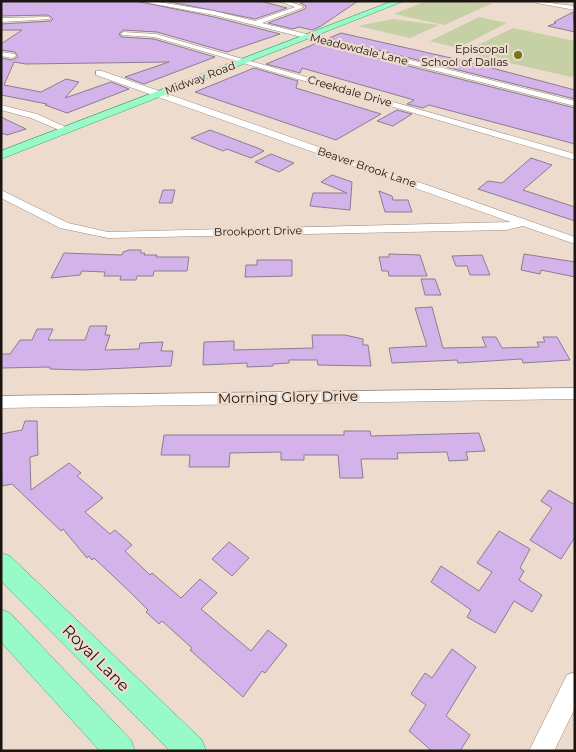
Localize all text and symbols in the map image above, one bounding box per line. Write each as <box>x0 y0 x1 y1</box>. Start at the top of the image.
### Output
street label: Meadowdale Lane <box>308 30 410 68</box>
place label: Episcopal School of Dallas <box>421 42 509 69</box>
marker: Episcopal School of Dallas <box>512 49 524 61</box>
street label: Midway Road <box>163 58 237 98</box>
street label: Creekdale Drive <box>306 72 394 110</box>
street label: Beaver Brook Lane <box>316 143 419 191</box>
street label: Brookport Drive <box>214 223 302 239</box>
street label: Morning Glory Drive <box>218 387 358 407</box>
street label: Royal Lane <box>59 621 133 695</box>

